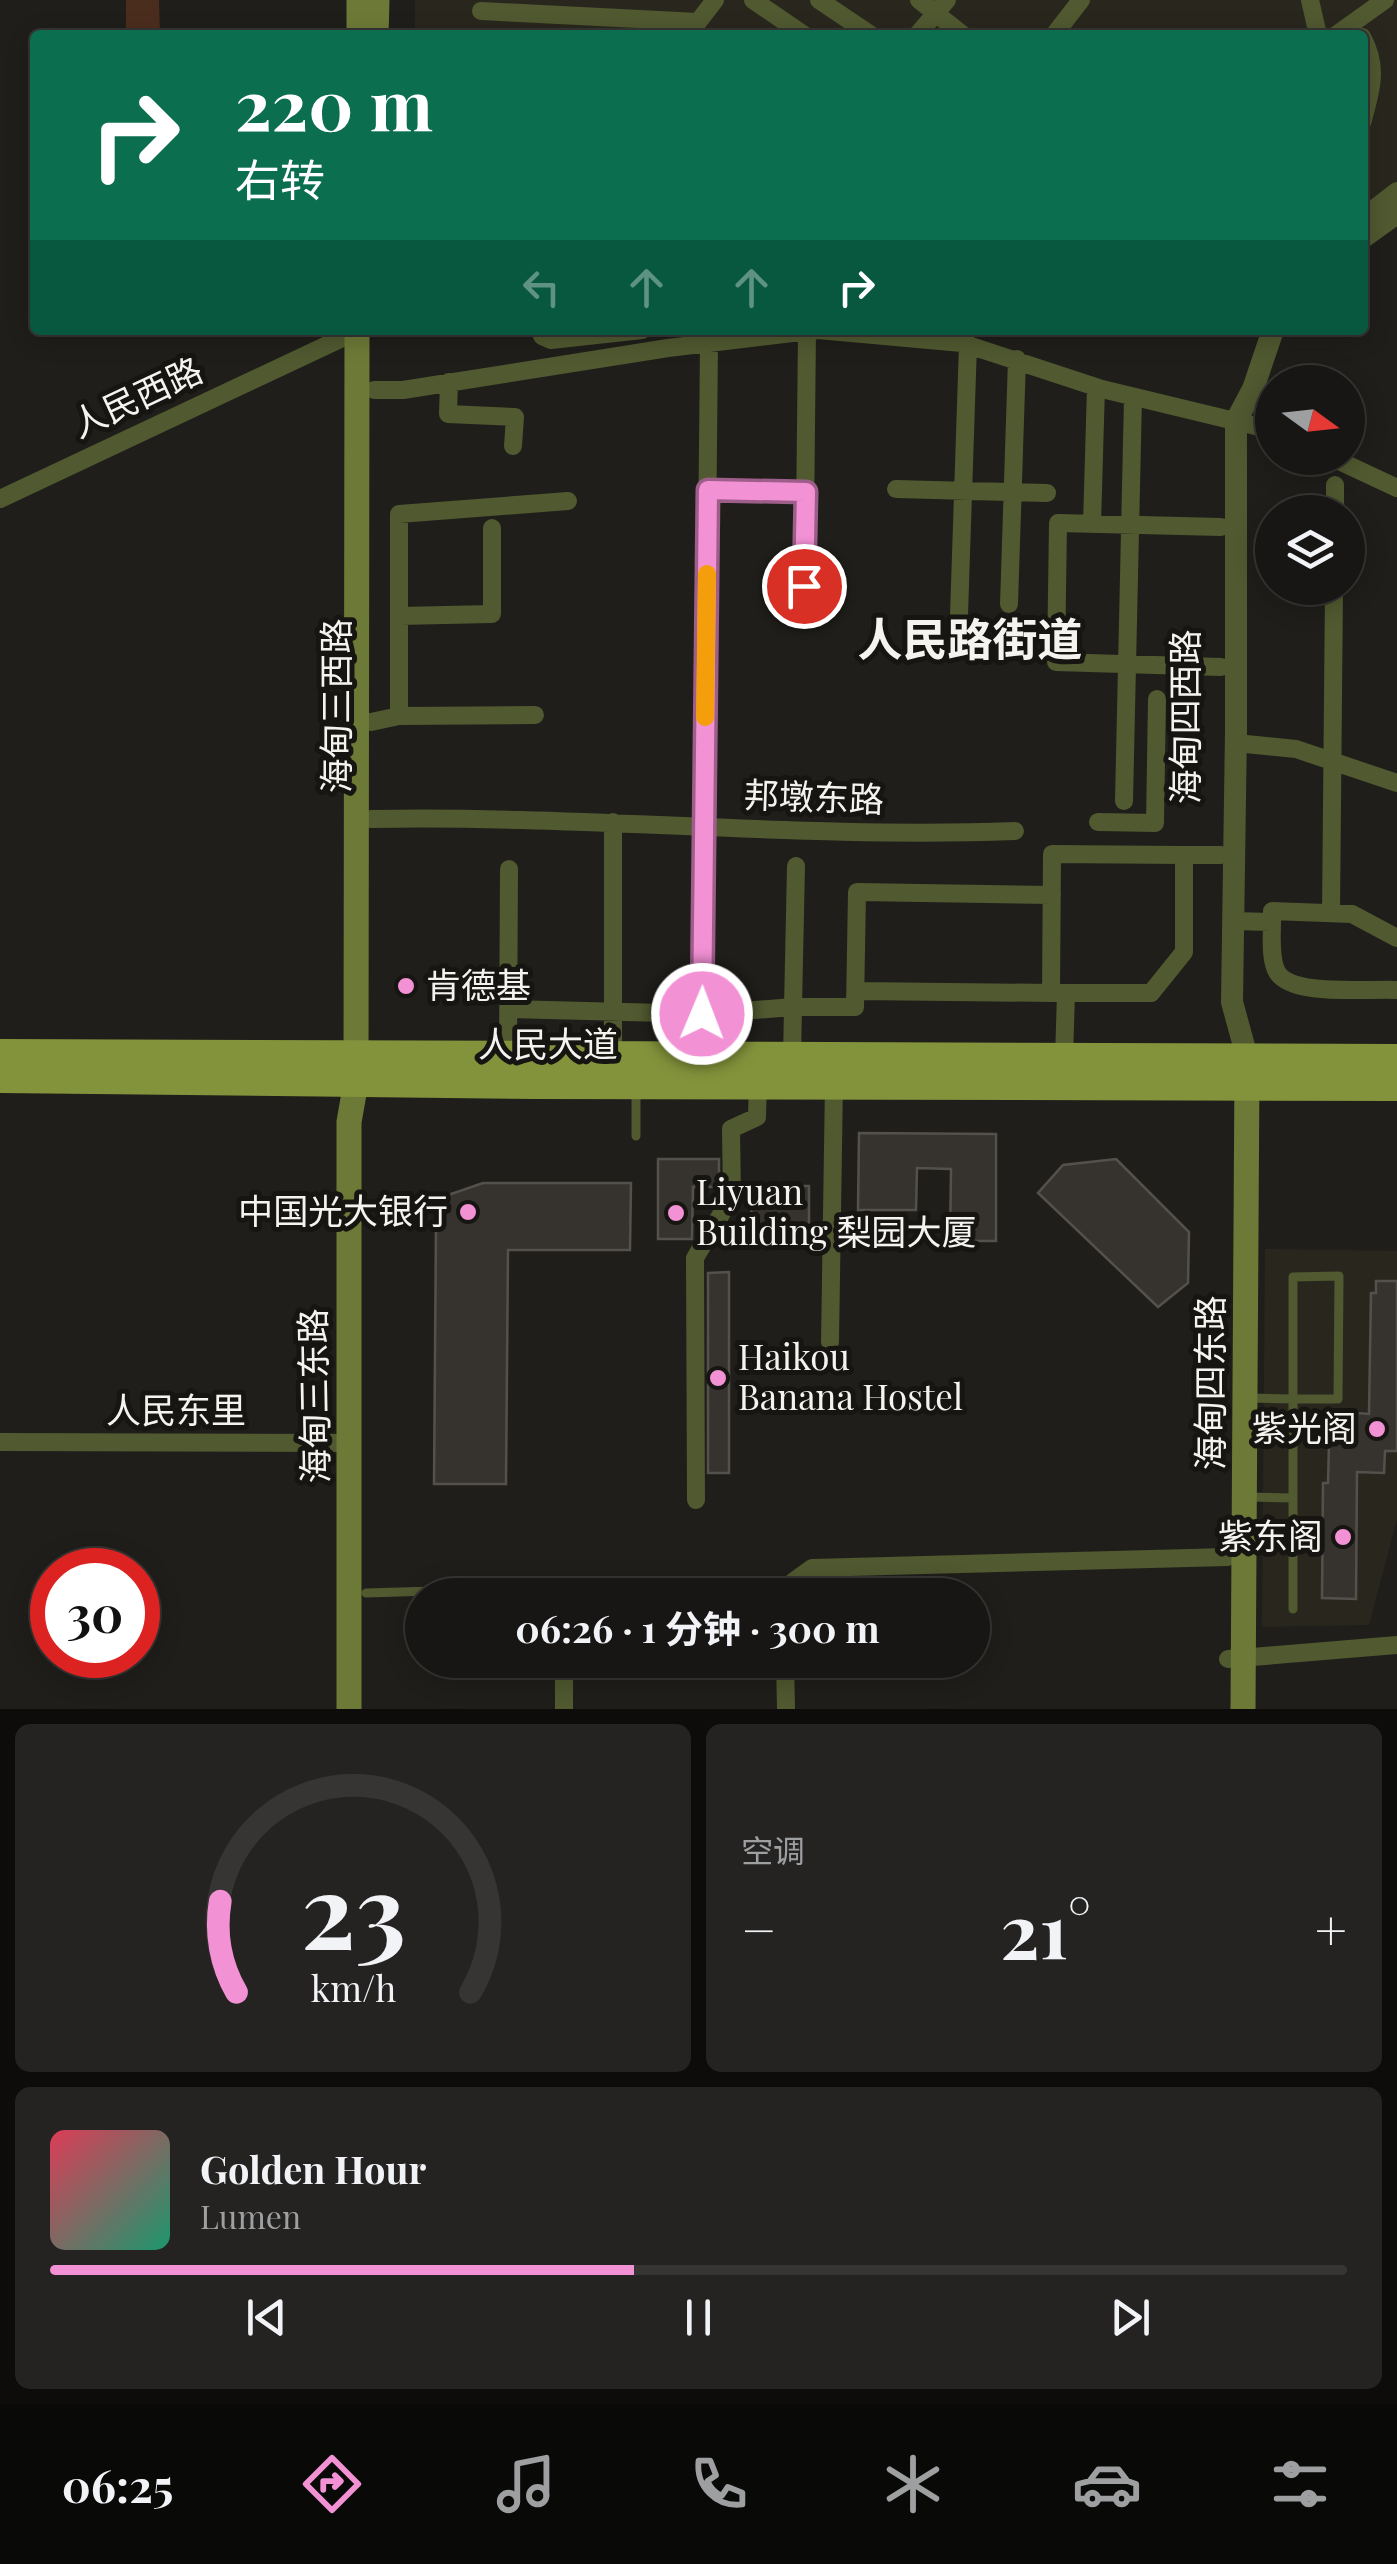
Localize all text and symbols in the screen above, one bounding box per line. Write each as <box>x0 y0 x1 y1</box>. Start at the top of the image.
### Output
text: 220 m <box>235 55 433 149</box>
icon: right <box>70 70 200 200</box>
text: 右转 <box>235 148 325 208</box>
icon: left <box>514 260 569 315</box>
icon: ahead <box>619 260 674 315</box>
icon: ahead <box>724 260 779 315</box>
icon: right <box>829 260 884 315</box>
street label: 人民西路 <box>63 345 209 447</box>
north arrow <box>1255 365 1365 475</box>
map controls <box>1255 365 1365 605</box>
button: layers <box>1255 495 1365 605</box>
pin <box>762 544 847 629</box>
icon: arrive <box>777 559 832 614</box>
district label: 人民路街道 <box>857 607 1083 667</box>
street label: 海甸三西路 <box>311 618 358 794</box>
street label: 海甸四西路 <box>1160 629 1207 805</box>
street label: 邦墩东路 <box>743 770 885 821</box>
place label: 肯德基 <box>426 960 531 1007</box>
position arrow <box>650 962 754 1066</box>
marker: 肯德基 <box>395 975 417 997</box>
street label: 人民大道 <box>478 1019 618 1066</box>
place label: Liyuan Building 梨园大厦 <box>696 1167 976 1254</box>
place label: 中国光大银行 <box>238 1186 448 1233</box>
marker: 中国光大银行 <box>457 1201 479 1223</box>
marker: Liyuan Building 梨园大厦 <box>665 1202 687 1224</box>
street label: 海甸四东路 <box>1185 1295 1232 1471</box>
street label: 海甸三东路 <box>287 1308 338 1484</box>
place label: Haikou Banana Hostel <box>738 1332 963 1419</box>
marker: Haikou Banana Hostel <box>707 1367 729 1389</box>
street label: 人民东里 <box>106 1385 246 1432</box>
place label: 紫光阁 <box>1252 1403 1357 1450</box>
marker: 紫光阁 <box>1366 1418 1388 1440</box>
place label: 紫东阁 <box>1218 1511 1323 1558</box>
marker: 紫东阁 <box>1332 1526 1354 1548</box>
speed limit sign: 30 <box>30 1548 160 1678</box>
text: 06:26 · 1 分钟 · 300 m <box>515 1602 880 1653</box>
text: 空调 <box>741 1828 805 1871</box>
text: 23 <box>300 1837 406 1976</box>
text: 21° <box>1000 1878 1091 1978</box>
text: − <box>741 1891 777 1965</box>
text: + <box>1315 1891 1347 1965</box>
text: km/h <box>310 1963 396 2011</box>
text: Golden Hour <box>200 2143 426 2194</box>
text: Lumen <box>200 2194 301 2237</box>
icon: previous <box>239 2290 294 2345</box>
icon: pause <box>671 2290 726 2345</box>
icon: next <box>1103 2290 1158 2345</box>
icon: directions <box>297 2449 367 2519</box>
icon: music <box>491 2449 561 2519</box>
icon: phone <box>684 2449 754 2519</box>
icon: climate <box>878 2449 948 2519</box>
icon: car <box>1072 2449 1142 2519</box>
icon: filters <box>1265 2449 1335 2519</box>
text: 06:25 <box>62 2454 173 2514</box>

